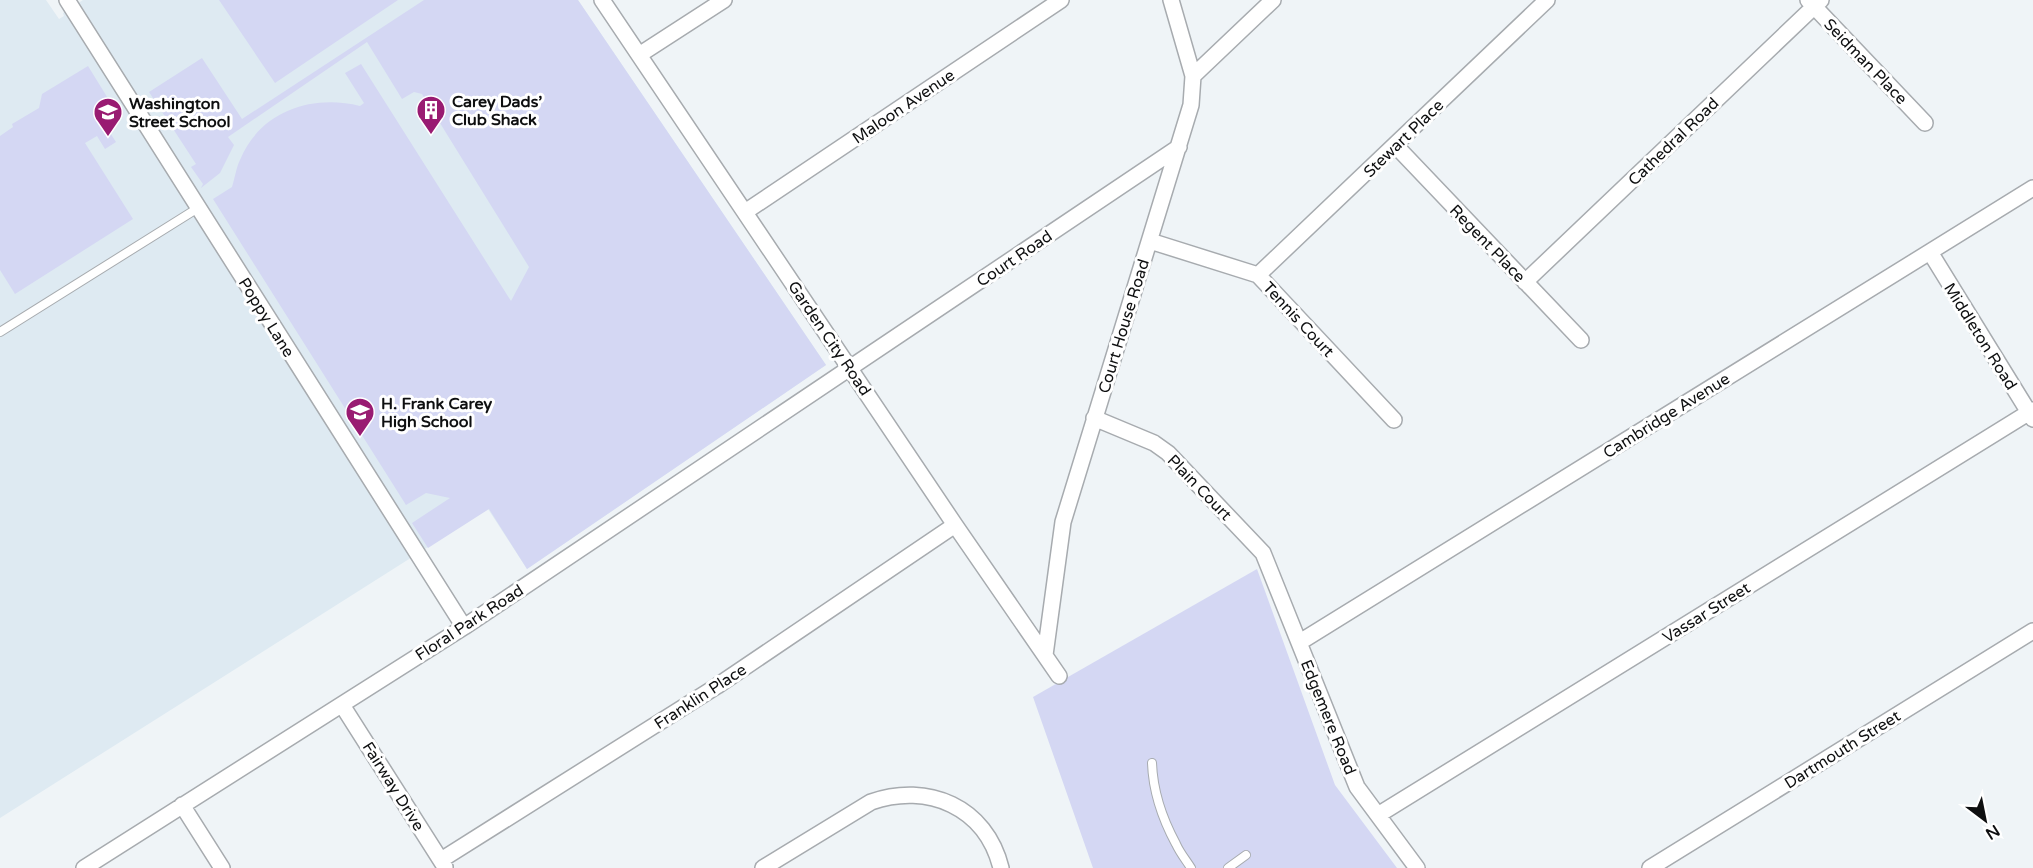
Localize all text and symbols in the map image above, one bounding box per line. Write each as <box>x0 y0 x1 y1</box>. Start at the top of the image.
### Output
street label: Seidman Place <box>1819 15 1911 109</box>
street label: Maloon Avenue <box>849 65 959 148</box>
place label: Carey Dads’ Club Shack <box>452 92 542 130</box>
street label: Cathedral Road <box>1624 93 1723 190</box>
place label: Washington Street School <box>129 94 230 132</box>
building icon: Carey Dads’ Club Shack <box>415 94 447 136</box>
school or university icon: Washington Street School <box>92 96 124 138</box>
street label: Stewart Place <box>1359 96 1448 182</box>
street label: Regent Place <box>1445 201 1529 287</box>
street label: Court Road <box>973 226 1056 291</box>
street label: Court House Road <box>1094 257 1154 396</box>
street label: Poppy Lane <box>234 274 299 361</box>
street label: Garden City Road <box>783 277 875 400</box>
street label: Tennis Court <box>1258 278 1338 361</box>
street label: Middleton Road <box>1939 279 2021 394</box>
street label: Cambridge Avenue <box>1599 369 1734 463</box>
place label: H. Frank Carey High School <box>381 394 492 432</box>
school or university icon: H. Frank Carey High School <box>344 396 376 438</box>
street label: Plain Court <box>1163 450 1236 525</box>
street label: Vassar Street <box>1659 578 1754 648</box>
street label: Floral Park Road <box>412 580 527 665</box>
street label: Edgemere Road <box>1296 657 1360 778</box>
street label: Franklin Place <box>651 660 750 734</box>
street label: Dartmouth Street <box>1781 706 1904 794</box>
street label: Fairway Drive <box>358 738 428 835</box>
north arrow <box>1955 790 2015 850</box>
text: N <box>1982 820 2003 844</box>

